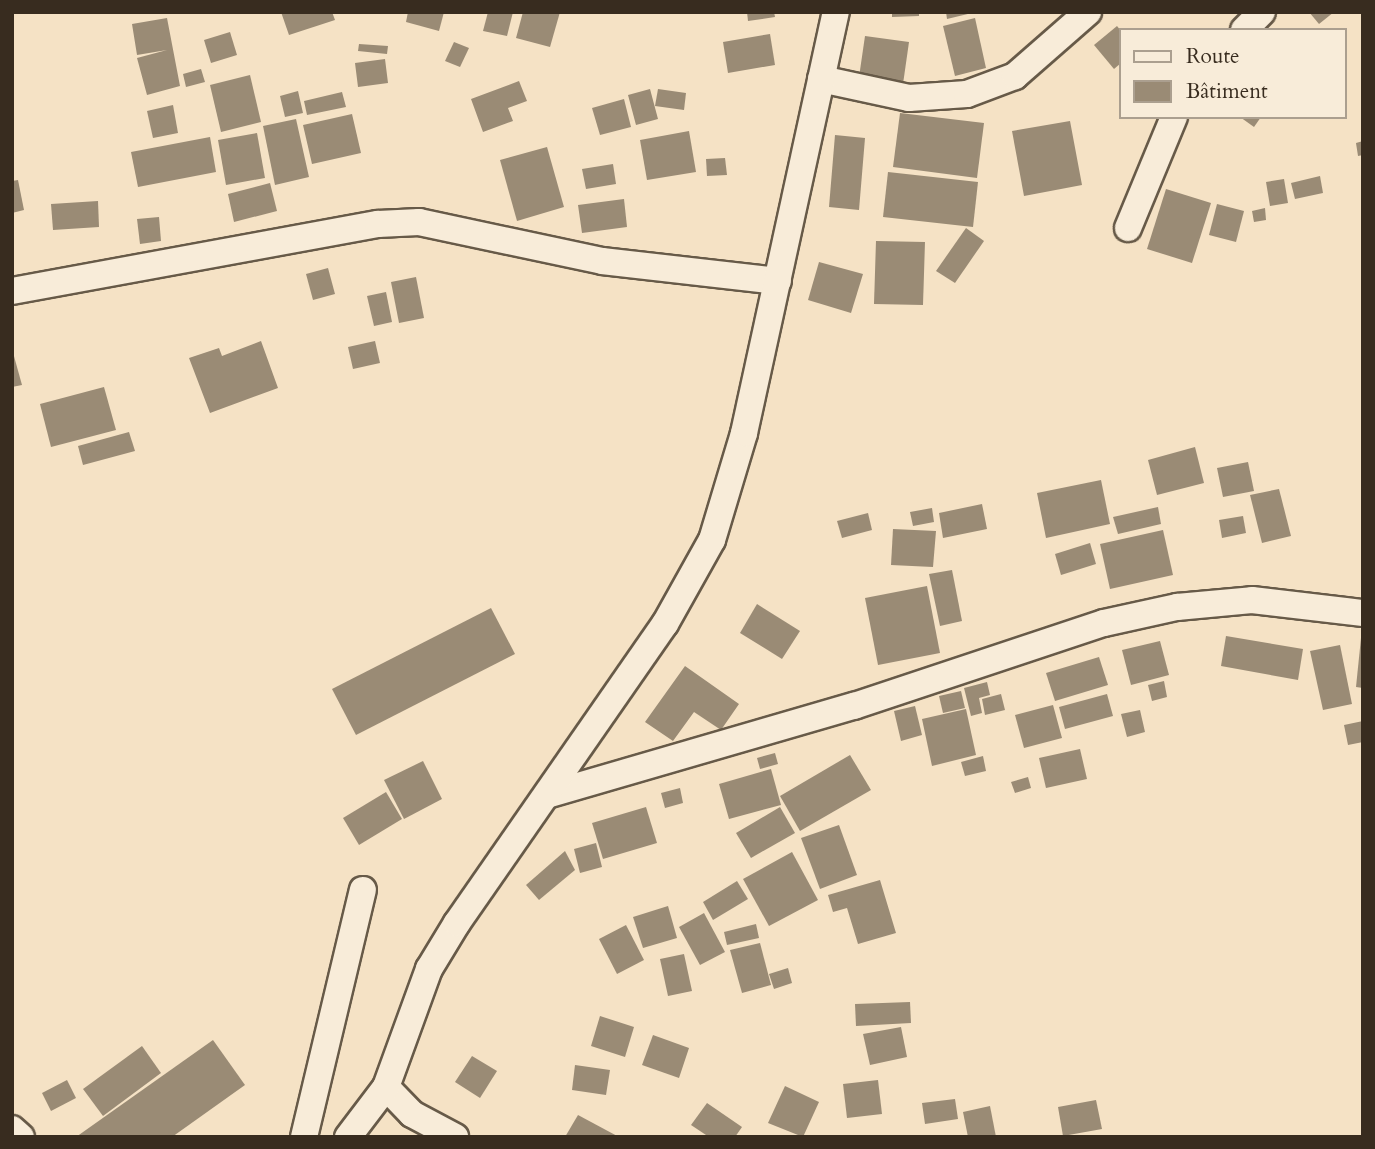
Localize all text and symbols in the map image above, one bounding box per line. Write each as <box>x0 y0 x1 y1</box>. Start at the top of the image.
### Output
legend <box>1120 28 1347 119</box>
text: Route <box>1186 42 1240 71</box>
text: Bâtiment <box>1186 77 1268 106</box>

